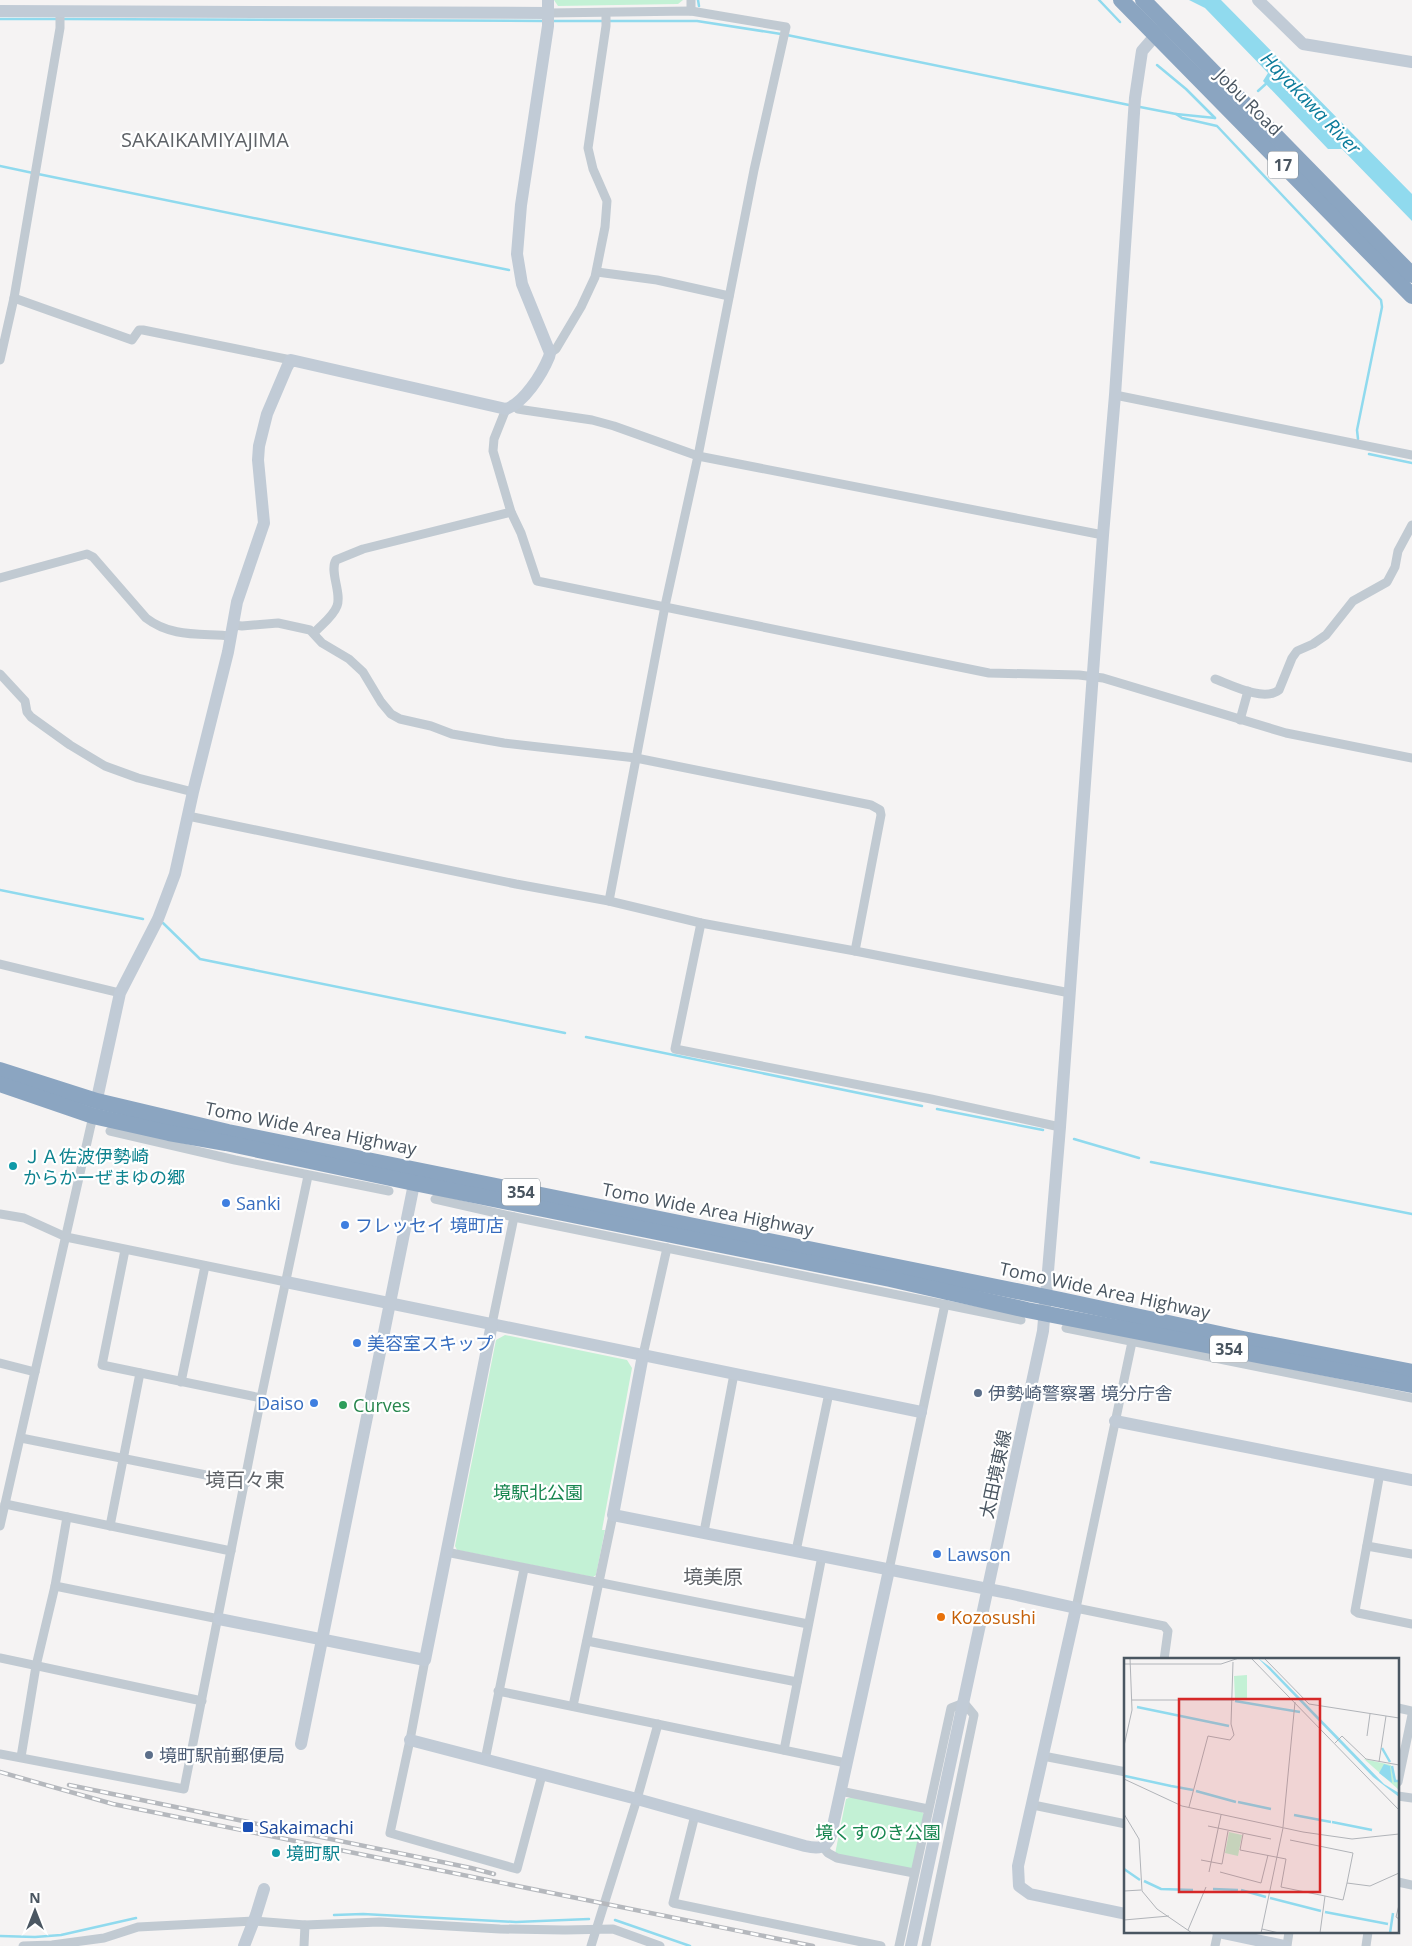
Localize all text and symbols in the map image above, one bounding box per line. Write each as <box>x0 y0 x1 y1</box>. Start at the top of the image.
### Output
water label: Hayakawa River <box>1255 46 1368 161</box>
street label: Jobu Road <box>1209 62 1288 141</box>
district label: SAKAIKAMIYAJIMA <box>121 126 289 153</box>
road number: 17 <box>1268 152 1298 178</box>
street label: Tomo Wide Area Highway <box>203 1096 420 1160</box>
place label: ＪＡ佐波伊勢崎 からかーぜまゆの郷 <box>23 1144 185 1189</box>
marker: ＪＡ佐波伊勢崎 からかーぜまゆの郷 <box>7 1160 19 1172</box>
street label: Tomo Wide Area Highway <box>600 1177 817 1241</box>
road number: 354 <box>502 1178 540 1206</box>
place label: Sanki <box>236 1191 281 1215</box>
marker: Sanki <box>220 1197 232 1209</box>
place label: フレッセイ 境町店 <box>355 1213 504 1237</box>
marker: フレッセイ 境町店 <box>339 1219 351 1231</box>
street label: Tomo Wide Area Highway <box>997 1256 1214 1324</box>
place label: 美容室スキップ <box>367 1331 493 1355</box>
road number: 354 <box>1210 1336 1248 1362</box>
marker: 美容室スキップ <box>351 1337 363 1349</box>
place label: 伊勢崎警察署 境分庁舎 <box>988 1381 1173 1405</box>
marker: 伊勢崎警察署 境分庁舎 <box>972 1387 984 1399</box>
place label: Daiso <box>257 1391 304 1415</box>
place label: Curves <box>353 1393 410 1417</box>
marker: Daiso <box>308 1397 320 1409</box>
marker: Curves <box>337 1399 349 1411</box>
street label: 太田境東線 <box>974 1427 1016 1521</box>
district label: 境百々東 <box>205 1466 285 1493</box>
park label: 境駅北公園 <box>493 1480 583 1504</box>
place label: Lawson <box>947 1542 1011 1566</box>
marker: Lawson <box>931 1548 943 1560</box>
district label: 境美原 <box>683 1563 743 1590</box>
place label: Kozosushi <box>951 1605 1036 1629</box>
marker: Kozosushi <box>935 1611 947 1623</box>
inset map <box>1124 1658 1400 1934</box>
place label: 境町駅前郵便局 <box>159 1743 285 1767</box>
marker: 境町駅前郵便局 <box>143 1749 155 1761</box>
place label: Sakaimachi <box>259 1815 354 1839</box>
marker: Sakaimachi <box>241 1820 255 1834</box>
park label: 境くすのき公園 <box>815 1820 941 1844</box>
place label: 境町駅 <box>286 1841 340 1865</box>
marker: 境町駅 <box>270 1847 282 1859</box>
north arrow <box>10 1886 60 1936</box>
text: N <box>29 1888 41 1907</box>

